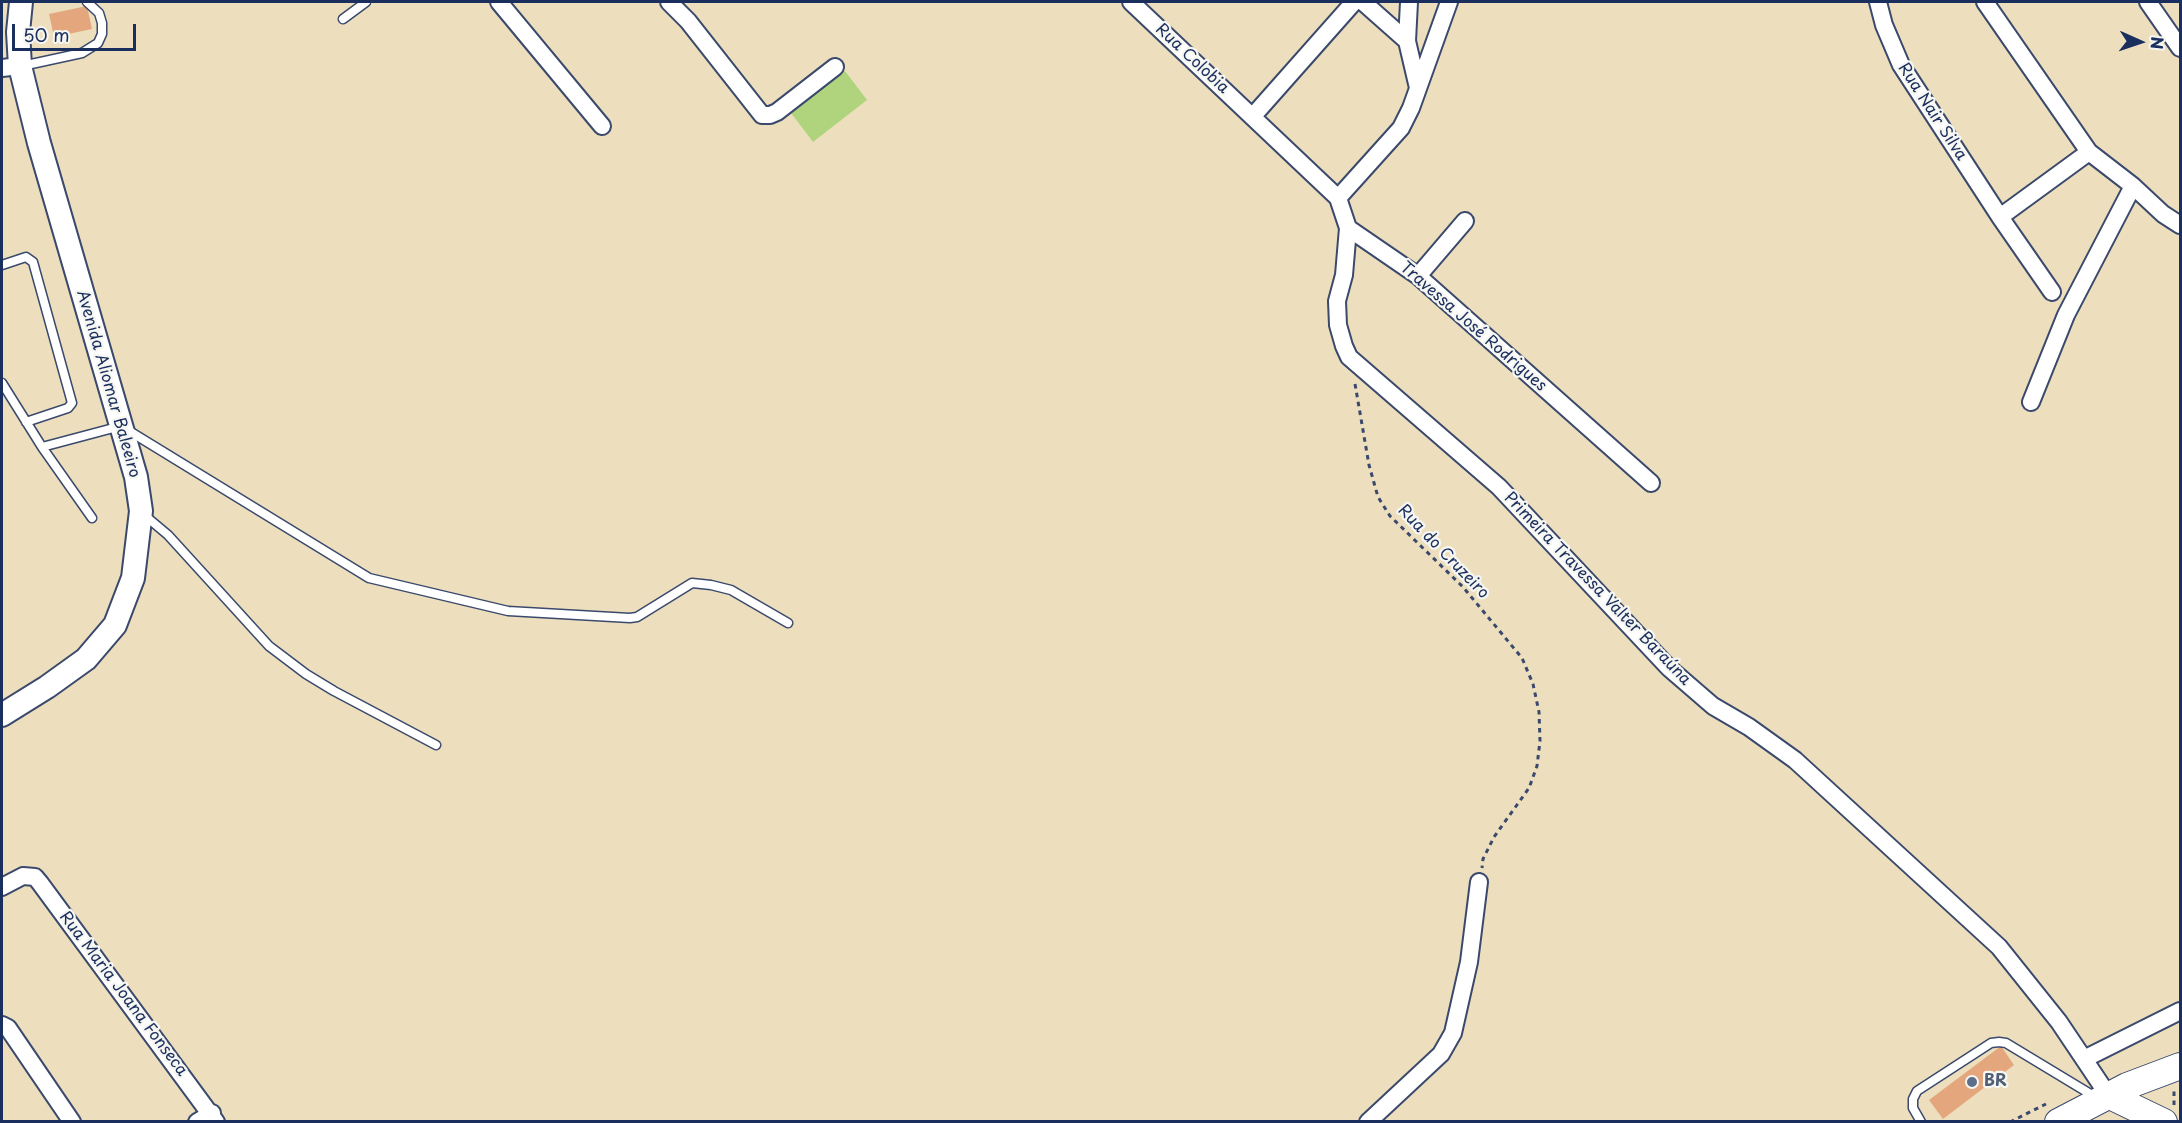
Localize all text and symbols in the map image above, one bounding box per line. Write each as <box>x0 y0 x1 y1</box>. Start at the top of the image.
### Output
scale bar <box>15 12 140 50</box>
north arrow <box>2110 12 2170 72</box>
street label: Rua Colobia <box>1151 20 1233 98</box>
text: 50 m <box>23 21 70 48</box>
text: N <box>2146 36 2170 50</box>
street label: Rua Nair Silva <box>1893 60 1971 164</box>
street label: Travessa José Rodrigues <box>1396 258 1550 396</box>
street label: Avenida Aliomar Baleeiro <box>72 288 144 480</box>
street label: Primeira Travessa Valter Baraúna <box>1500 489 1694 689</box>
street label: Rua do Cruzeiro <box>1393 501 1493 603</box>
street label: Rua Maria Joana Fonseca <box>55 908 191 1080</box>
place label: BR <box>1984 1072 2007 1092</box>
marker: BR <box>1965 1075 1979 1089</box>

